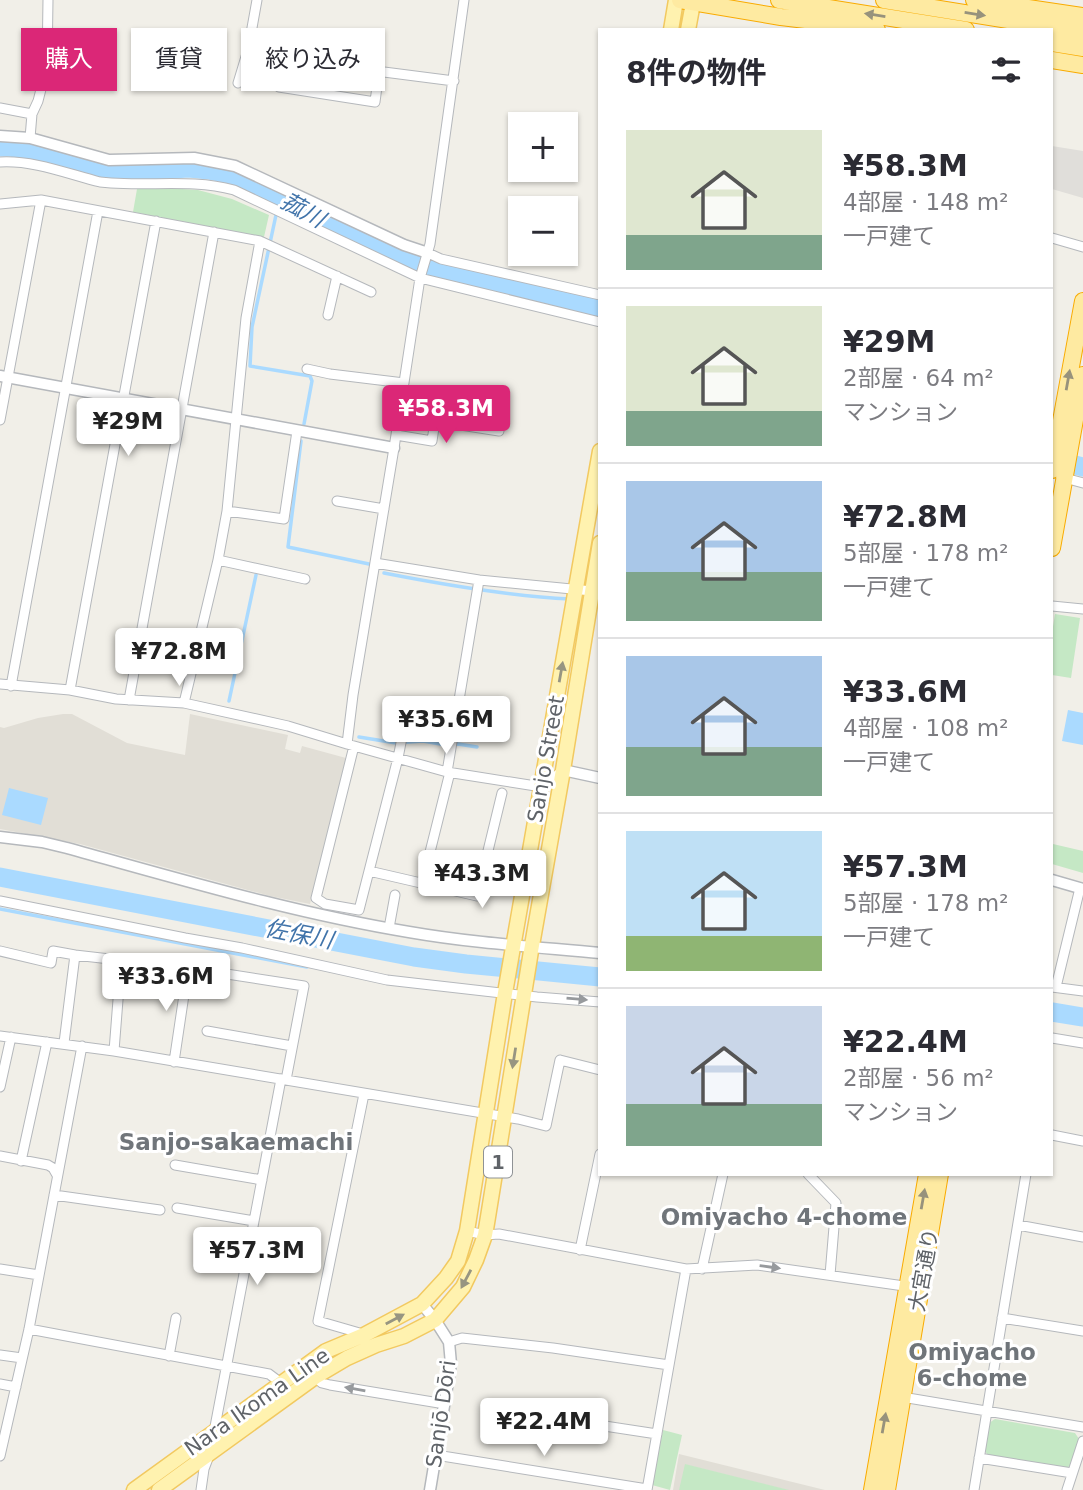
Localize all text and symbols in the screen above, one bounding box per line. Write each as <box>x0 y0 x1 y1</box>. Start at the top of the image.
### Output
one-way arrow <box>863 9 885 20</box>
one-way arrow <box>964 9 986 20</box>
chip: 購入 <box>21 28 117 91</box>
chip: 賃貸 <box>131 28 227 91</box>
chip: 絞り込み <box>241 28 385 91</box>
icon: filters <box>987 51 1025 89</box>
text: 8件の物件 <box>626 55 767 90</box>
map controls <box>508 112 578 266</box>
button: + <box>508 112 578 182</box>
text: ¥58.3M <box>843 148 968 183</box>
icon: home <box>682 158 766 242</box>
water label: 菰川 <box>277 187 332 234</box>
text: 4部屋 · 148 m² <box>843 189 1008 215</box>
button: − <box>508 196 578 266</box>
text: 一戸建て <box>843 223 935 249</box>
text: ¥29M <box>843 324 935 359</box>
icon: home <box>682 334 766 418</box>
text: 2部屋 · 64 m² <box>843 365 994 391</box>
one-way arrow <box>1063 369 1074 391</box>
pin: ¥58.3M <box>389 386 503 445</box>
text: ¥58.3M <box>398 395 494 421</box>
pin: ¥29M <box>87 398 169 458</box>
text: マンション <box>843 399 958 425</box>
text: ¥29M <box>93 408 163 434</box>
text: ¥72.8M <box>843 499 968 534</box>
icon: home <box>682 509 766 593</box>
text: 5部屋 · 178 m² <box>843 540 1008 566</box>
text: 一戸建て <box>843 574 935 600</box>
pin: ¥72.8M <box>122 628 236 688</box>
text: ¥72.8M <box>131 638 227 664</box>
one-way arrow <box>556 661 567 683</box>
text: ¥33.6M <box>843 674 968 709</box>
icon: home <box>682 684 766 768</box>
street label: Sanjo Street <box>523 694 569 824</box>
pin: ¥35.6M <box>389 696 503 756</box>
text: ¥35.6M <box>398 706 494 732</box>
text: 4部屋 · 108 m² <box>843 715 1008 741</box>
text: 一戸建て <box>843 749 935 775</box>
text: ¥57.3M <box>843 849 968 884</box>
pin: ¥43.3M <box>425 850 539 910</box>
icon: home <box>682 859 766 943</box>
text: ¥43.3M <box>434 860 530 886</box>
text: 5部屋 · 178 m² <box>843 890 1008 916</box>
water label: 佐保川 <box>263 915 338 954</box>
text: 一戸建て <box>843 924 935 950</box>
pin: ¥33.6M <box>109 954 223 1013</box>
text: ¥33.6M <box>118 963 214 989</box>
one-way arrow <box>566 994 588 1005</box>
text: ¥22.4M <box>843 1024 968 1059</box>
icon: home <box>682 1034 766 1118</box>
one-way arrow <box>508 1047 519 1069</box>
text: 2部屋 · 56 m² <box>843 1065 994 1091</box>
text: マンション <box>843 1099 958 1125</box>
district label: Sanjo-sakaemachi <box>119 1129 353 1155</box>
road number: 1 <box>484 1146 512 1178</box>
one-way arrow <box>918 1188 929 1210</box>
district label: Omiyacho 4-chome <box>661 1204 907 1230</box>
street label: 大宮通り <box>905 1227 943 1313</box>
pin: ¥57.3M <box>200 1228 314 1287</box>
text: ¥57.3M <box>209 1237 305 1263</box>
one-way arrow <box>759 1261 781 1272</box>
one-way arrow <box>461 1269 472 1289</box>
one-way arrow <box>385 1313 405 1324</box>
district label: Omiyacho 6-chome <box>908 1339 1036 1391</box>
street label: Nara Ikoma Line <box>180 1343 334 1461</box>
street label: Sanjō Dōri <box>422 1359 460 1469</box>
one-way arrow <box>344 1383 366 1394</box>
pin: ¥22.4M <box>487 1398 601 1458</box>
text: ¥22.4M <box>496 1408 592 1434</box>
one-way arrow <box>879 1412 890 1434</box>

